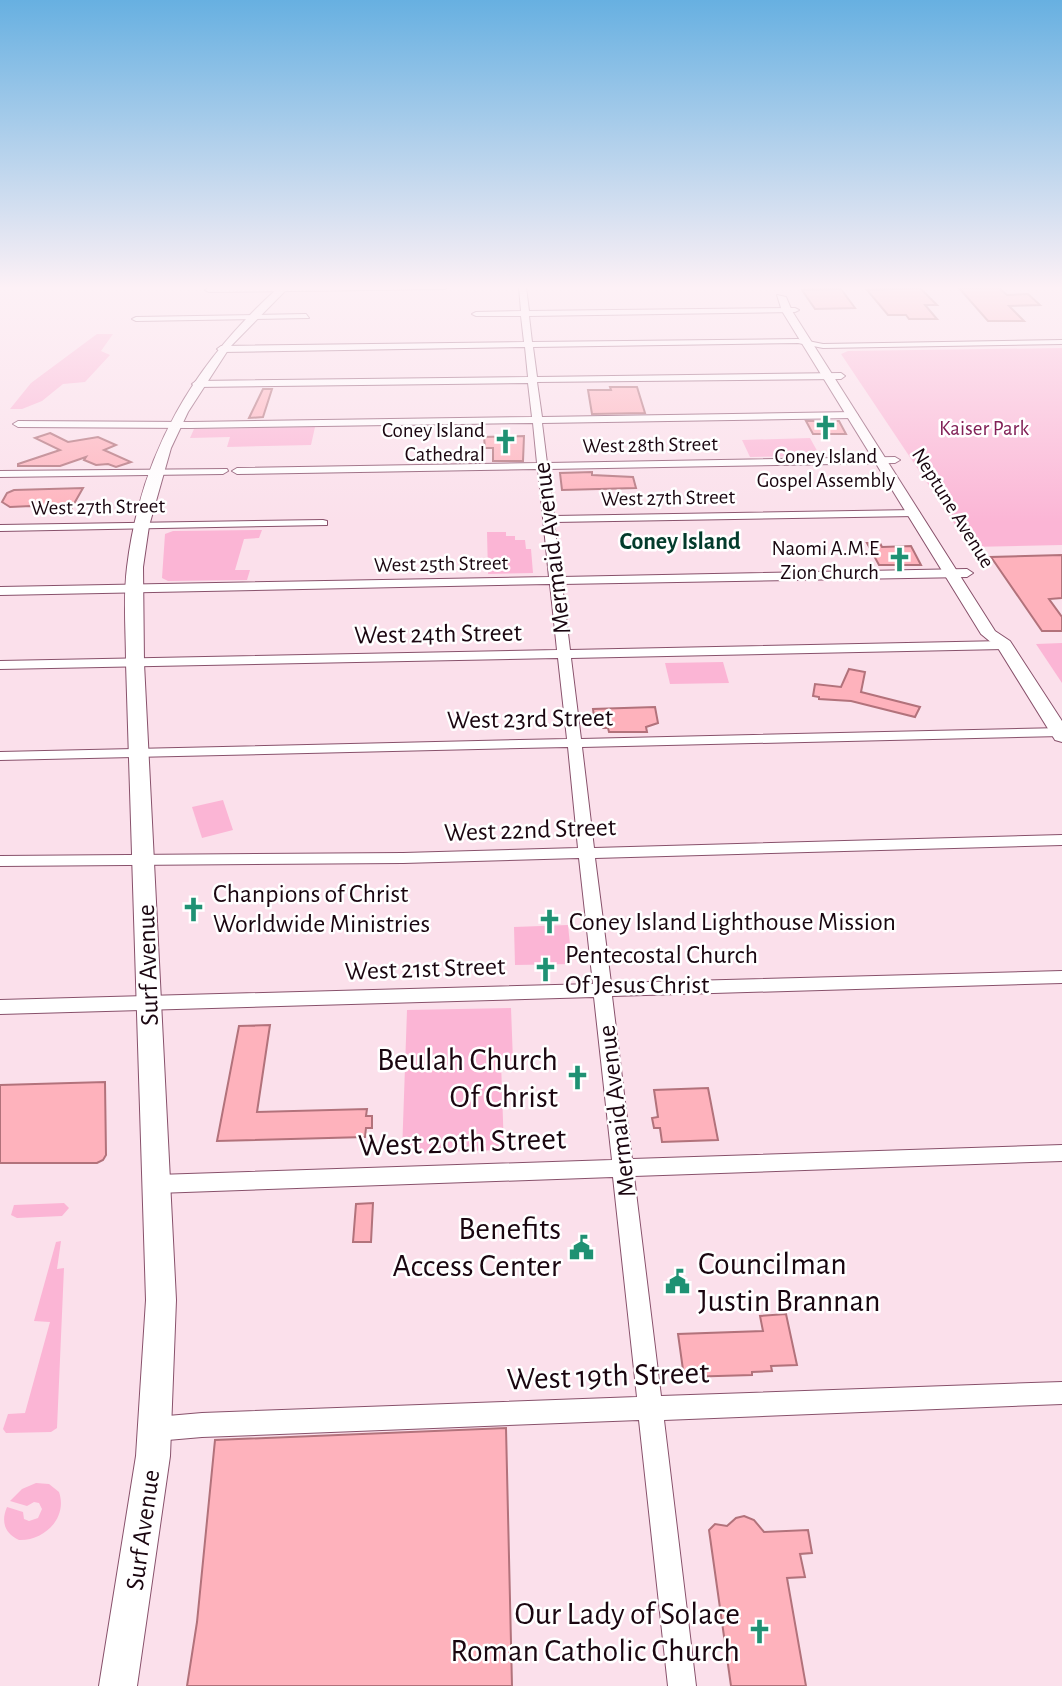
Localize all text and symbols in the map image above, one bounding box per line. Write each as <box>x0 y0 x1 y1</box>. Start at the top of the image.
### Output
church icon: Coney Island Gospel Assembly <box>812 413 840 441</box>
park label: Kaiser Park <box>939 418 1029 439</box>
place label: Coney Island Cathedral <box>382 420 485 465</box>
church icon: Coney Island Cathedral <box>491 428 519 456</box>
street label: West 28th Street <box>582 433 718 457</box>
street label: Neptune Avenue <box>908 444 998 572</box>
place label: Coney Island Gospel Assembly <box>757 446 895 491</box>
street label: Mermaid Avenue <box>529 461 575 635</box>
street label: West 27th Street <box>601 486 736 510</box>
street label: West 27th Street <box>31 495 166 519</box>
district label: Coney Island <box>619 530 741 554</box>
place label: Naomi A.M.E Zion Church <box>772 538 879 583</box>
church icon: Naomi A.M.E Zion Church <box>885 546 913 574</box>
street label: West 25th Street <box>374 552 509 576</box>
street label: West 24th Street <box>354 620 522 648</box>
street label: West 23rd Street <box>447 705 613 733</box>
street label: West 22nd Street <box>443 814 617 846</box>
place label: Chanpions of Christ Worldwide Ministries <box>213 881 430 937</box>
church icon: Chanpions of Christ Worldwide Ministries <box>179 895 207 923</box>
street label: Surf Avenue <box>133 904 163 1026</box>
church icon: Coney Island Lighthouse Mission <box>535 908 563 936</box>
place label: Coney Island Lighthouse Mission <box>569 909 896 935</box>
place label: Pentecostal Church Of Jesus Christ <box>565 942 758 998</box>
street label: West 21st Street <box>344 953 506 985</box>
church icon: Pentecostal Church Of Jesus Christ <box>531 956 559 984</box>
street label: Mermaid Avenue <box>594 1024 640 1198</box>
place label: Beulah Church Of Christ <box>377 1044 558 1113</box>
church icon: Beulah Church Of Christ <box>564 1064 592 1092</box>
street label: West 20th Street <box>357 1122 567 1162</box>
place label: Benefits Access Center <box>393 1213 562 1282</box>
public building icon: Benefits Access Center <box>567 1233 595 1261</box>
place label: Councilman Justin Brannan <box>698 1248 881 1317</box>
public building icon: Councilman Justin Brannan <box>664 1268 692 1296</box>
street label: West 19th Street <box>506 1356 710 1396</box>
street label: Surf Avenue <box>122 1468 164 1592</box>
place label: Our Lady of Solace Roman Catholic Church <box>450 1598 740 1667</box>
church icon: Our Lady of Solace Roman Catholic Church <box>746 1618 774 1646</box>

